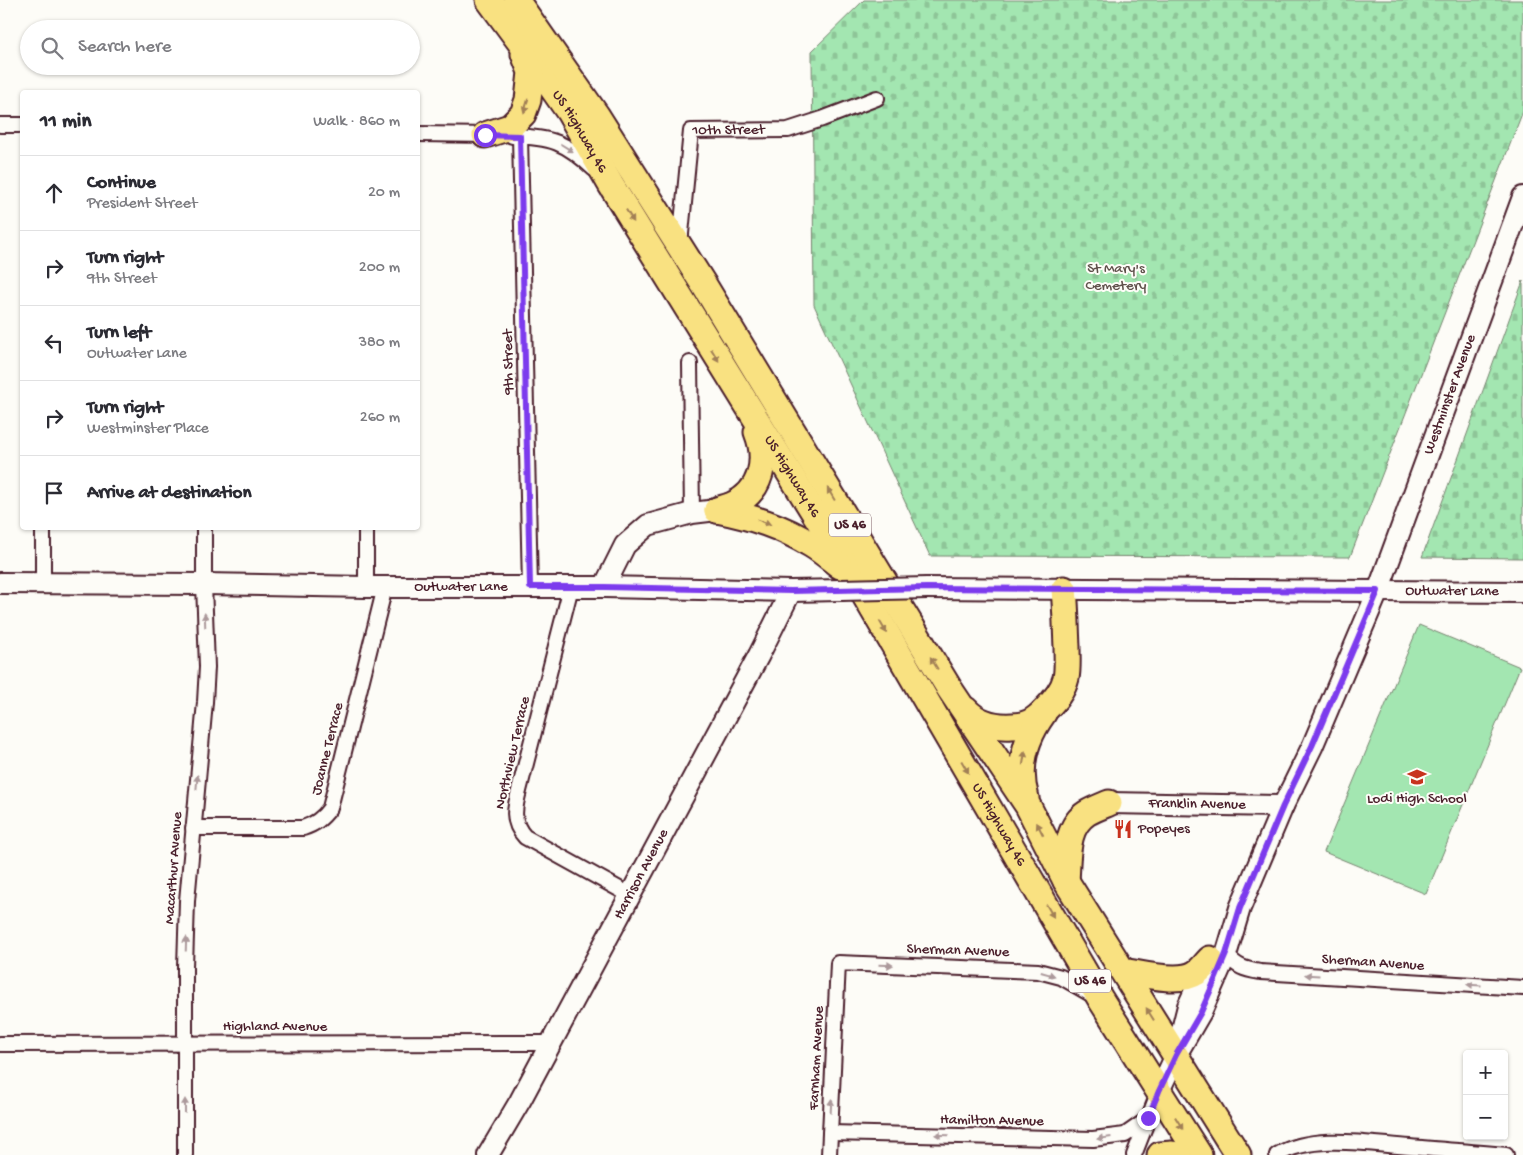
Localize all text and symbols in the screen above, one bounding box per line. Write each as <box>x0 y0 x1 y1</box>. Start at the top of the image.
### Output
search box <box>20 20 420 75</box>
icon: search <box>38 34 66 62</box>
text: Search here <box>78 36 172 59</box>
street label: US Highway 46 <box>548 87 611 177</box>
one-way arrow <box>521 99 529 114</box>
text: 11 min <box>40 110 91 135</box>
text: Walk · 860 m <box>313 113 400 132</box>
street label: 10th Street <box>691 121 767 140</box>
route start <box>474 124 497 147</box>
one-way arrow <box>560 143 573 152</box>
text: Continue <box>87 172 156 195</box>
icon: ahead <box>40 179 68 207</box>
text: 20 m <box>368 184 400 203</box>
text: President Street <box>87 195 197 214</box>
one-way arrow <box>626 210 635 223</box>
text: Turn right <box>87 247 163 270</box>
icon: right <box>40 254 68 282</box>
text: 200 m <box>359 259 400 278</box>
park label: St Mary's Cemetery <box>1086 260 1147 295</box>
text: 9th Street <box>87 270 157 289</box>
text: Turn left <box>87 322 151 345</box>
street label: 9th Street <box>499 327 519 396</box>
icon: left <box>40 329 68 357</box>
street label: Westminster Avenue <box>1420 332 1481 457</box>
text: 380 m <box>359 334 400 353</box>
text: Outwater Lane <box>87 345 187 364</box>
one-way arrow <box>711 348 720 361</box>
text: Turn right <box>87 397 163 420</box>
icon: right <box>40 404 68 432</box>
text: 260 m <box>360 409 400 428</box>
text: Westminster Place <box>87 420 209 439</box>
street label: US Highway 46 <box>760 432 824 521</box>
icon: arrive <box>40 479 68 507</box>
text: Arrive at destination <box>87 482 251 505</box>
one-way arrow <box>826 488 836 501</box>
road number: US 46 <box>829 514 871 536</box>
one-way arrow <box>757 518 772 526</box>
street label: Outwater Lane <box>414 578 508 596</box>
street label: Outwater Lane <box>1405 582 1499 601</box>
one-way arrow <box>201 611 209 627</box>
one-way arrow <box>879 621 888 634</box>
one-way arrow <box>929 657 938 670</box>
street label: Northview Terrace <box>491 695 535 811</box>
street label: Joanne Terrace <box>308 701 348 797</box>
one-way arrow <box>1020 750 1028 766</box>
one-way arrow <box>961 761 970 774</box>
school or university icon: Lodi High School <box>1406 766 1428 788</box>
one-way arrow <box>193 773 201 789</box>
street label: US Highway 46 <box>967 780 1030 870</box>
place label: Lodi High School <box>1367 790 1467 808</box>
street label: Franklin Avenue <box>1147 795 1246 814</box>
street label: Macarthur Avenue <box>161 811 187 925</box>
restaurant icon: Popeyes <box>1112 818 1134 840</box>
place label: Popeyes <box>1137 820 1190 838</box>
one-way arrow <box>1036 822 1044 836</box>
street label: Harrison Avenue <box>610 826 673 923</box>
one-way arrow <box>1045 905 1054 918</box>
one-way arrow <box>182 936 190 952</box>
street label: Sherman Avenue <box>906 940 1010 962</box>
street label: Sherman Avenue <box>1321 950 1425 976</box>
one-way arrow <box>879 961 895 969</box>
road number: US 46 <box>1069 969 1111 992</box>
one-way arrow <box>1041 970 1056 978</box>
one-way arrow <box>1304 970 1320 978</box>
one-way arrow <box>1466 981 1482 989</box>
street label: Farnham Avenue <box>805 1005 829 1111</box>
one-way arrow <box>1145 1007 1154 1021</box>
street label: Highland Avenue <box>223 1018 328 1036</box>
map controls <box>1463 1050 1508 1140</box>
button: + <box>1463 1050 1508 1095</box>
button: − <box>1463 1095 1508 1140</box>
one-way arrow <box>181 1098 189 1114</box>
one-way arrow <box>827 1098 835 1114</box>
route end <box>1137 1107 1160 1130</box>
street label: Hamilton Avenue <box>940 1111 1044 1131</box>
one-way arrow <box>1175 1116 1184 1129</box>
one-way arrow <box>934 1131 950 1139</box>
one-way arrow <box>1096 1134 1112 1142</box>

